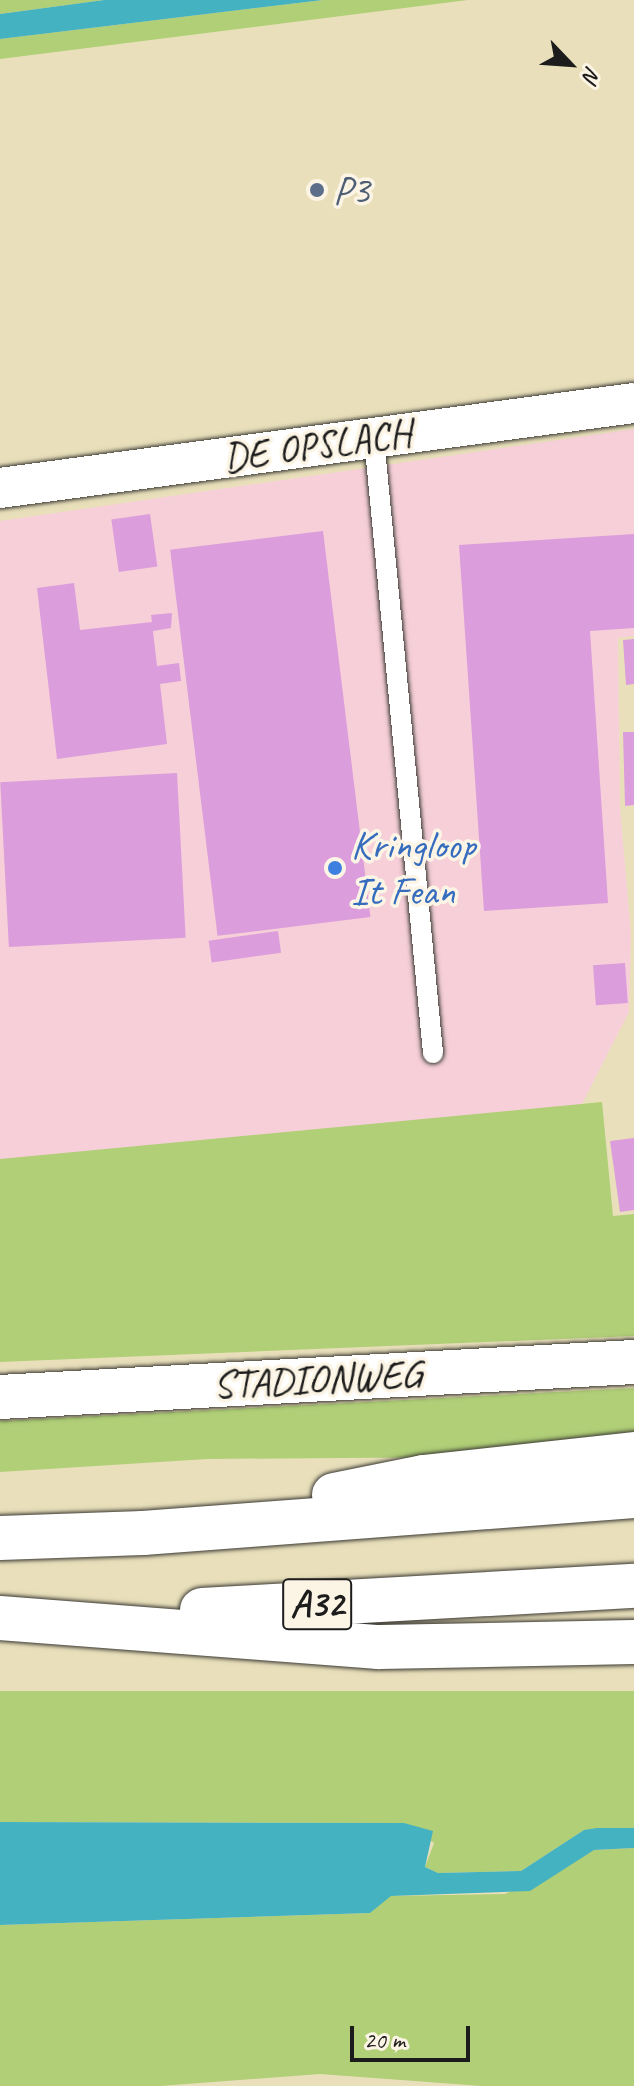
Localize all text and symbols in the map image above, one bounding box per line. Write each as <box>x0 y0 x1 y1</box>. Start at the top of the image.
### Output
north arrow <box>530 24 610 104</box>
text: N <box>576 62 607 86</box>
place label: P3 <box>333 166 370 214</box>
marker: P3 <box>308 181 326 199</box>
street label: DE OPSLACH <box>220 408 414 482</box>
place label: Kringloop It Fean <box>351 821 475 915</box>
marker: Kringloop It Fean <box>326 859 344 877</box>
street label: STADIONWEG <box>212 1350 422 1408</box>
road number: A32 <box>281 1570 353 1638</box>
scale bar <box>354 2010 474 2060</box>
text: 20 m <box>364 2025 405 2055</box>

